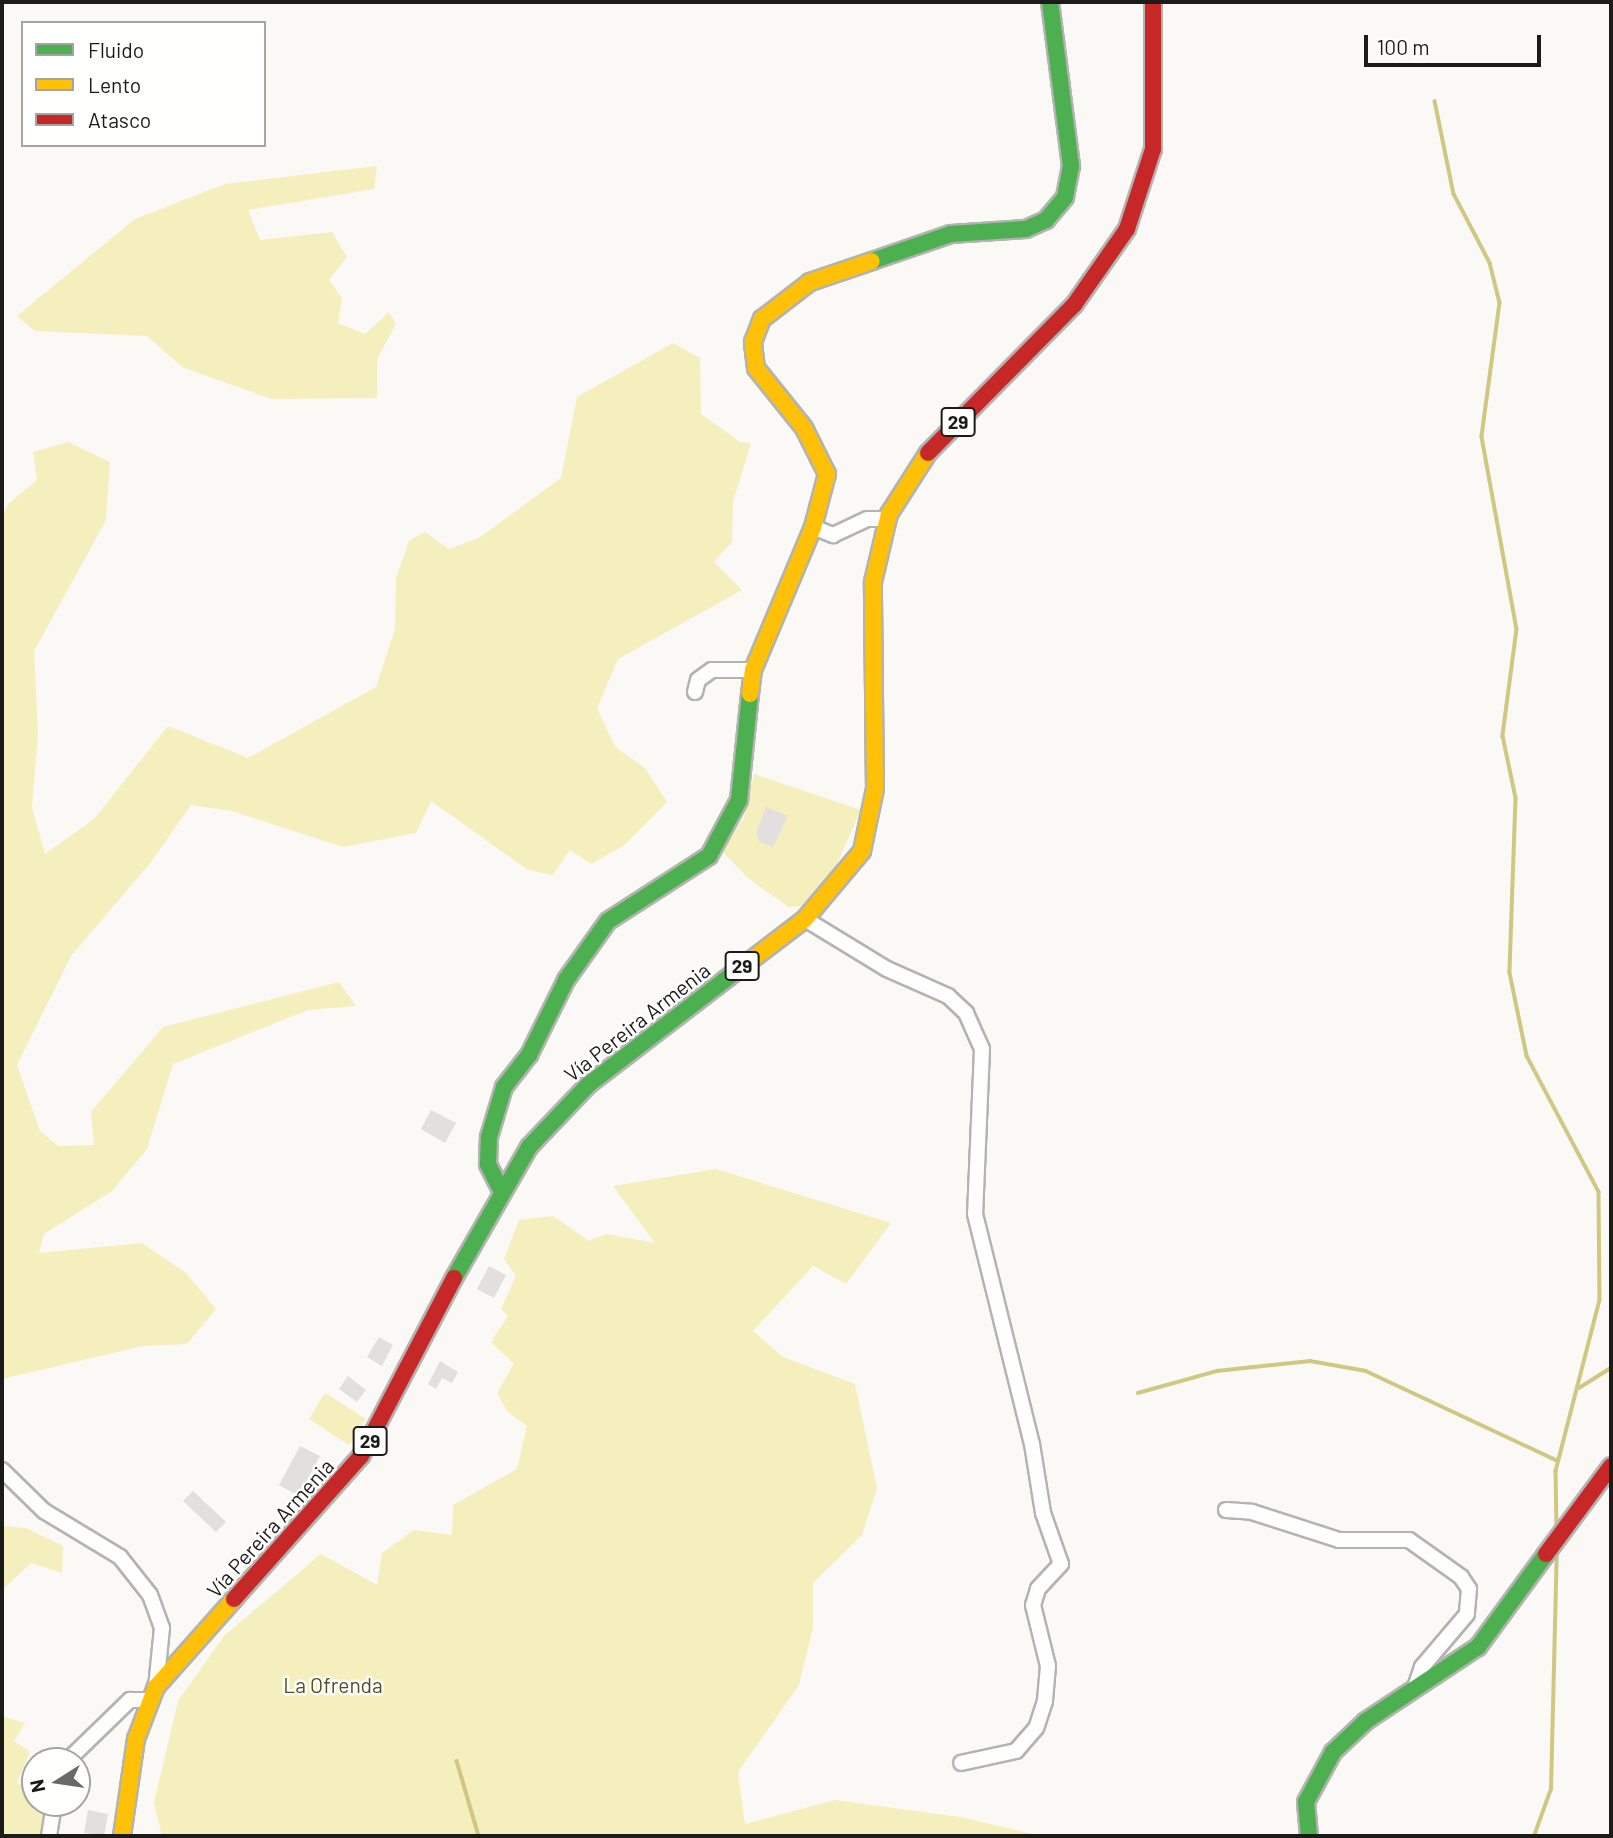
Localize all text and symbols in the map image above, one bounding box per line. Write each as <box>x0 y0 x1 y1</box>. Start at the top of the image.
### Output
legend <box>21 21 266 147</box>
scale bar <box>1368 21 1545 65</box>
text: 100 m <box>1377 34 1430 59</box>
text: Fluido <box>88 37 144 62</box>
text: Lento <box>88 72 141 97</box>
text: Atasco <box>88 107 151 132</box>
road number: 29 <box>940 406 976 438</box>
road number: 29 <box>724 950 760 982</box>
street label: Vía Pereira Armenia <box>559 957 715 1087</box>
road number: 29 <box>352 1426 388 1456</box>
street label: Vía Pereira Armenia <box>201 1453 339 1603</box>
park label: La Ofrenda <box>283 1672 383 1698</box>
north arrow <box>21 1747 91 1817</box>
text: N <box>24 1777 49 1795</box>

